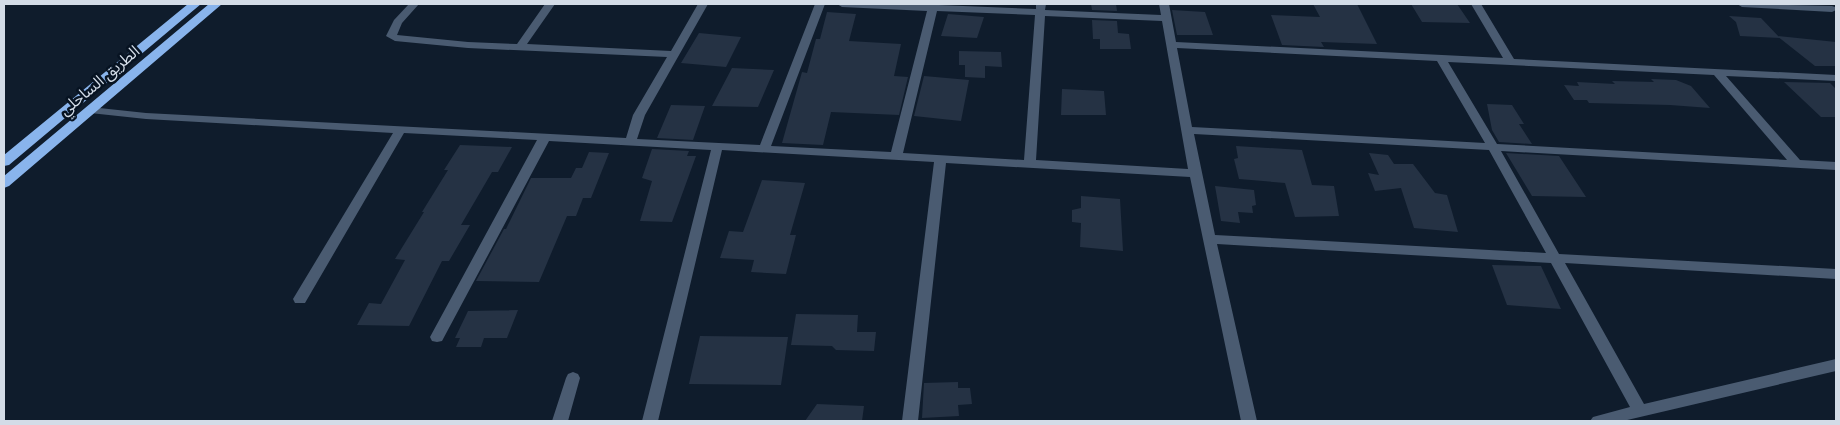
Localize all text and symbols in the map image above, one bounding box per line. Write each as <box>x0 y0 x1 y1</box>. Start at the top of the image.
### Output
street label: الطريق الساحلي <box>55 41 145 121</box>

